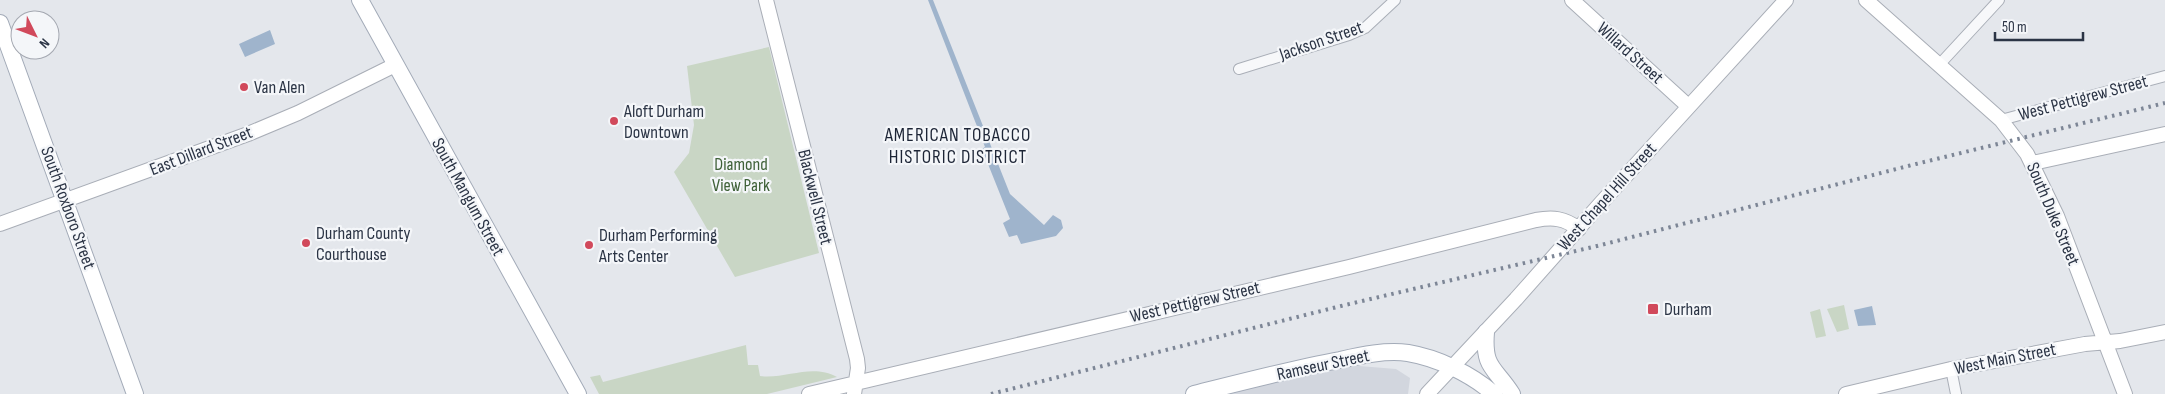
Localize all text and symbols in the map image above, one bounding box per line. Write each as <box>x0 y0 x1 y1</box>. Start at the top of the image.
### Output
north arrow <box>10 10 60 60</box>
scale bar <box>1995 10 2082 42</box>
street label: Jackson Street <box>1276 17 1366 65</box>
street label: Willard Street <box>1593 18 1668 89</box>
text: 50 m <box>2002 18 2027 37</box>
text: N <box>35 35 53 52</box>
street label: West Pettigrew Street <box>2016 71 2150 125</box>
place label: Van Alen <box>254 77 305 98</box>
marker: Van Alen <box>238 81 250 93</box>
place label: Aloft Durham Downtown <box>623 101 704 143</box>
marker: Aloft Durham Downtown <box>608 115 620 127</box>
street label: East Dillard Street <box>147 122 256 180</box>
district label: AMERICAN TOBACCO HISTORIC DISTRICT <box>884 124 1031 169</box>
street label: South Mangum Street <box>427 135 509 260</box>
street label: West Chapel Hill Street <box>1553 138 1661 255</box>
street label: South Roxboro Street <box>36 144 100 273</box>
street label: Blackwell Street <box>793 147 837 247</box>
park label: Diamond View Park <box>712 154 770 196</box>
street label: South Duke Street <box>2022 159 2084 269</box>
place label: Durham County Courthouse <box>316 223 411 265</box>
place label: Durham Performing Arts Center <box>598 225 717 267</box>
marker: Durham County Courthouse <box>300 237 312 249</box>
marker: Durham Performing Arts Center <box>583 239 595 251</box>
street label: West Pettigrew Street <box>1128 277 1263 327</box>
place label: Durham <box>1664 299 1712 320</box>
marker: Durham <box>1646 302 1660 316</box>
street label: West Main Street <box>1952 339 2058 379</box>
street label: Ramseur Street <box>1275 345 1372 385</box>

